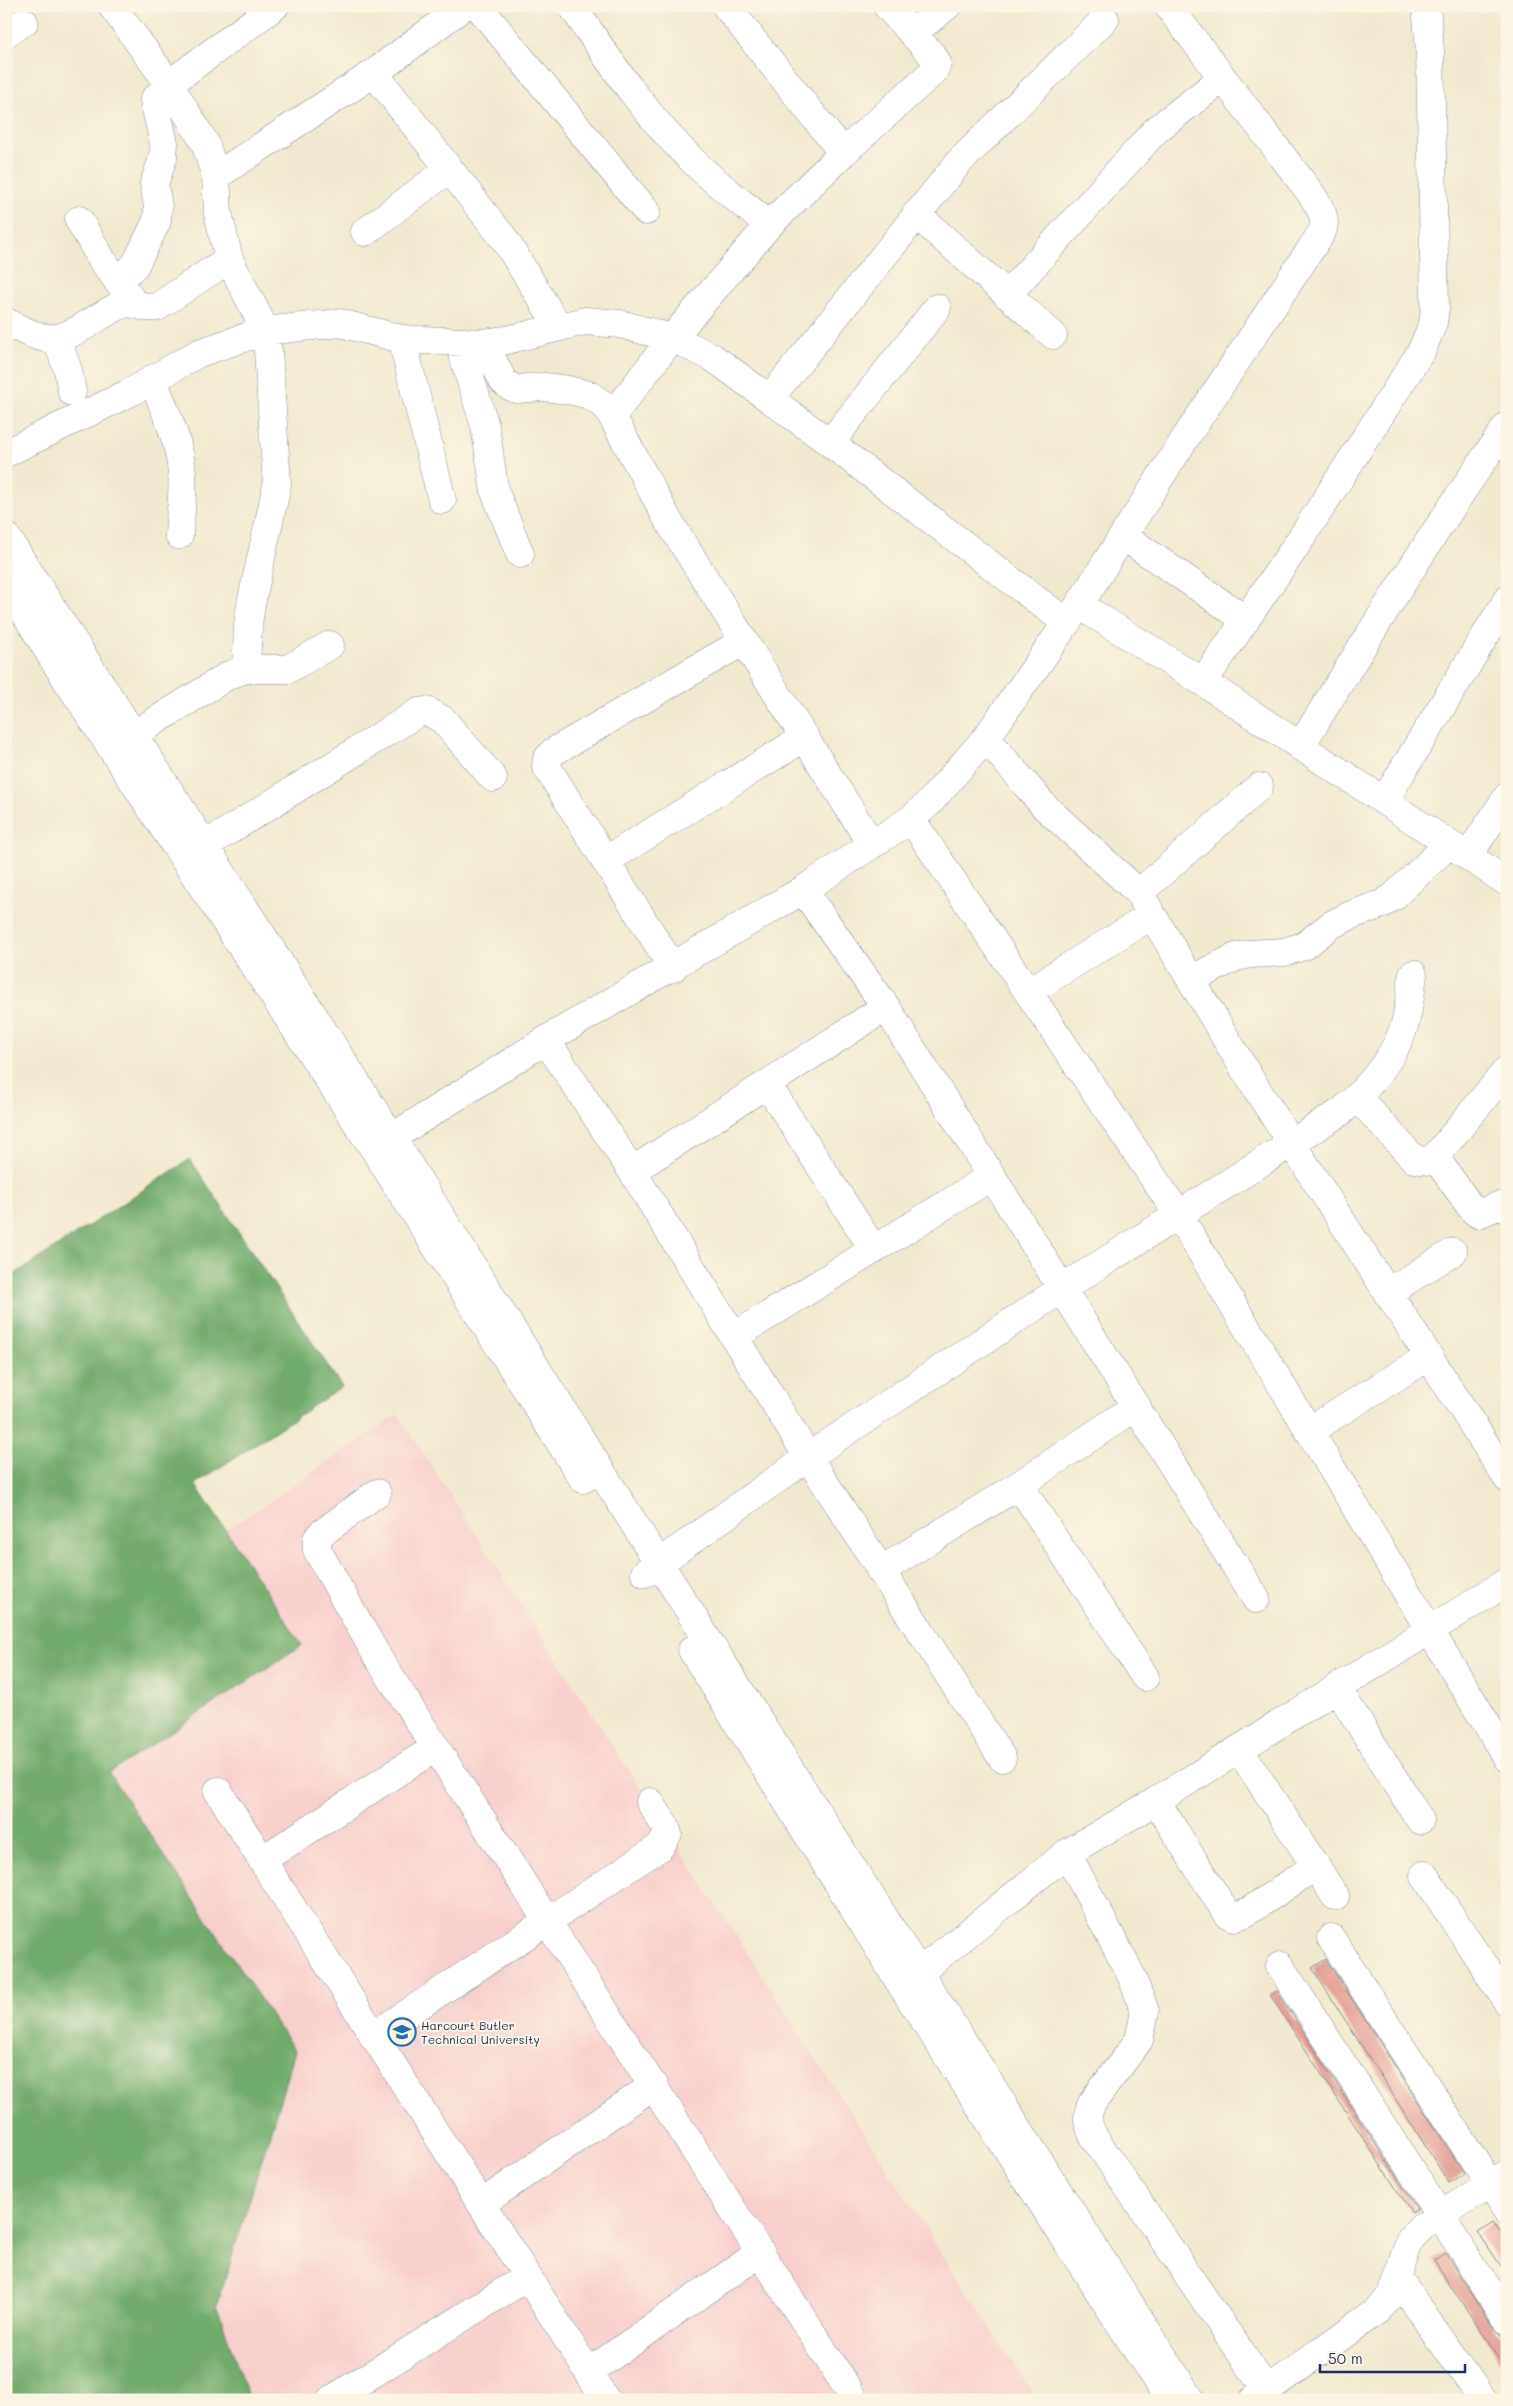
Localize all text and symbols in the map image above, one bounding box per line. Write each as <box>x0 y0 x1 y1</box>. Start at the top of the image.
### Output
school or university icon: Harcourt Butler Technical University <box>387 2017 417 2047</box>
place label: Harcourt Butler Technical University <box>421 2017 540 2047</box>
scale bar <box>1320 2341 1466 2373</box>
text: 50 m <box>1328 2348 1363 2368</box>

